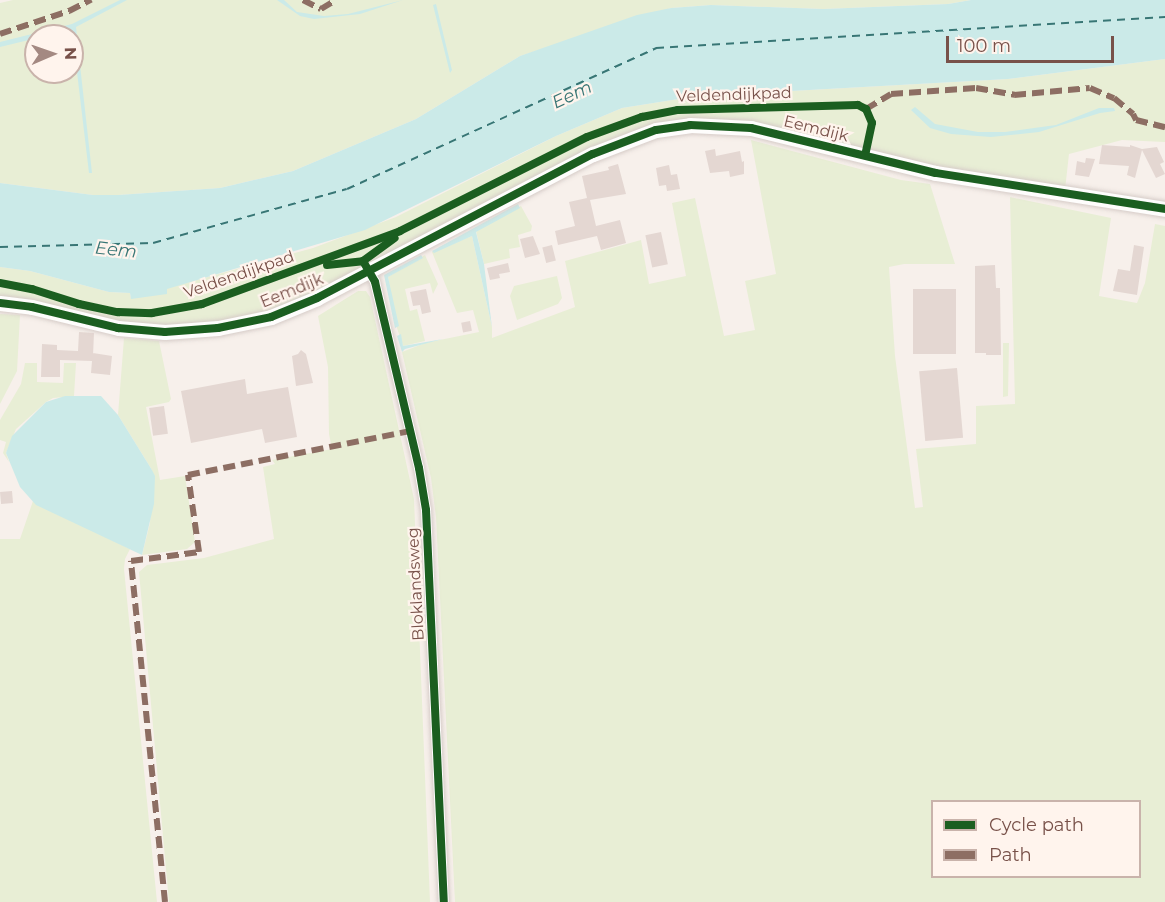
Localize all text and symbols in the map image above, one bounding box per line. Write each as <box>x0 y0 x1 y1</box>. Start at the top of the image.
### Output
north arrow <box>24 24 84 84</box>
scale bar <box>949 24 1117 62</box>
text: 100 m <box>957 35 1011 57</box>
text: N <box>61 47 80 60</box>
water label: Eem <box>548 76 596 114</box>
street label: Veldendijkpad <box>676 83 792 107</box>
street label: Eemdijk <box>782 112 850 146</box>
water label: Eem <box>94 237 138 263</box>
street label: Veldendijkpad <box>181 247 297 303</box>
street label: Eemdijk <box>258 270 326 312</box>
street label: Bloklandsweg <box>403 527 429 641</box>
legend <box>931 800 1141 878</box>
text: Cycle path <box>989 814 1084 836</box>
text: Path <box>989 844 1032 866</box>

